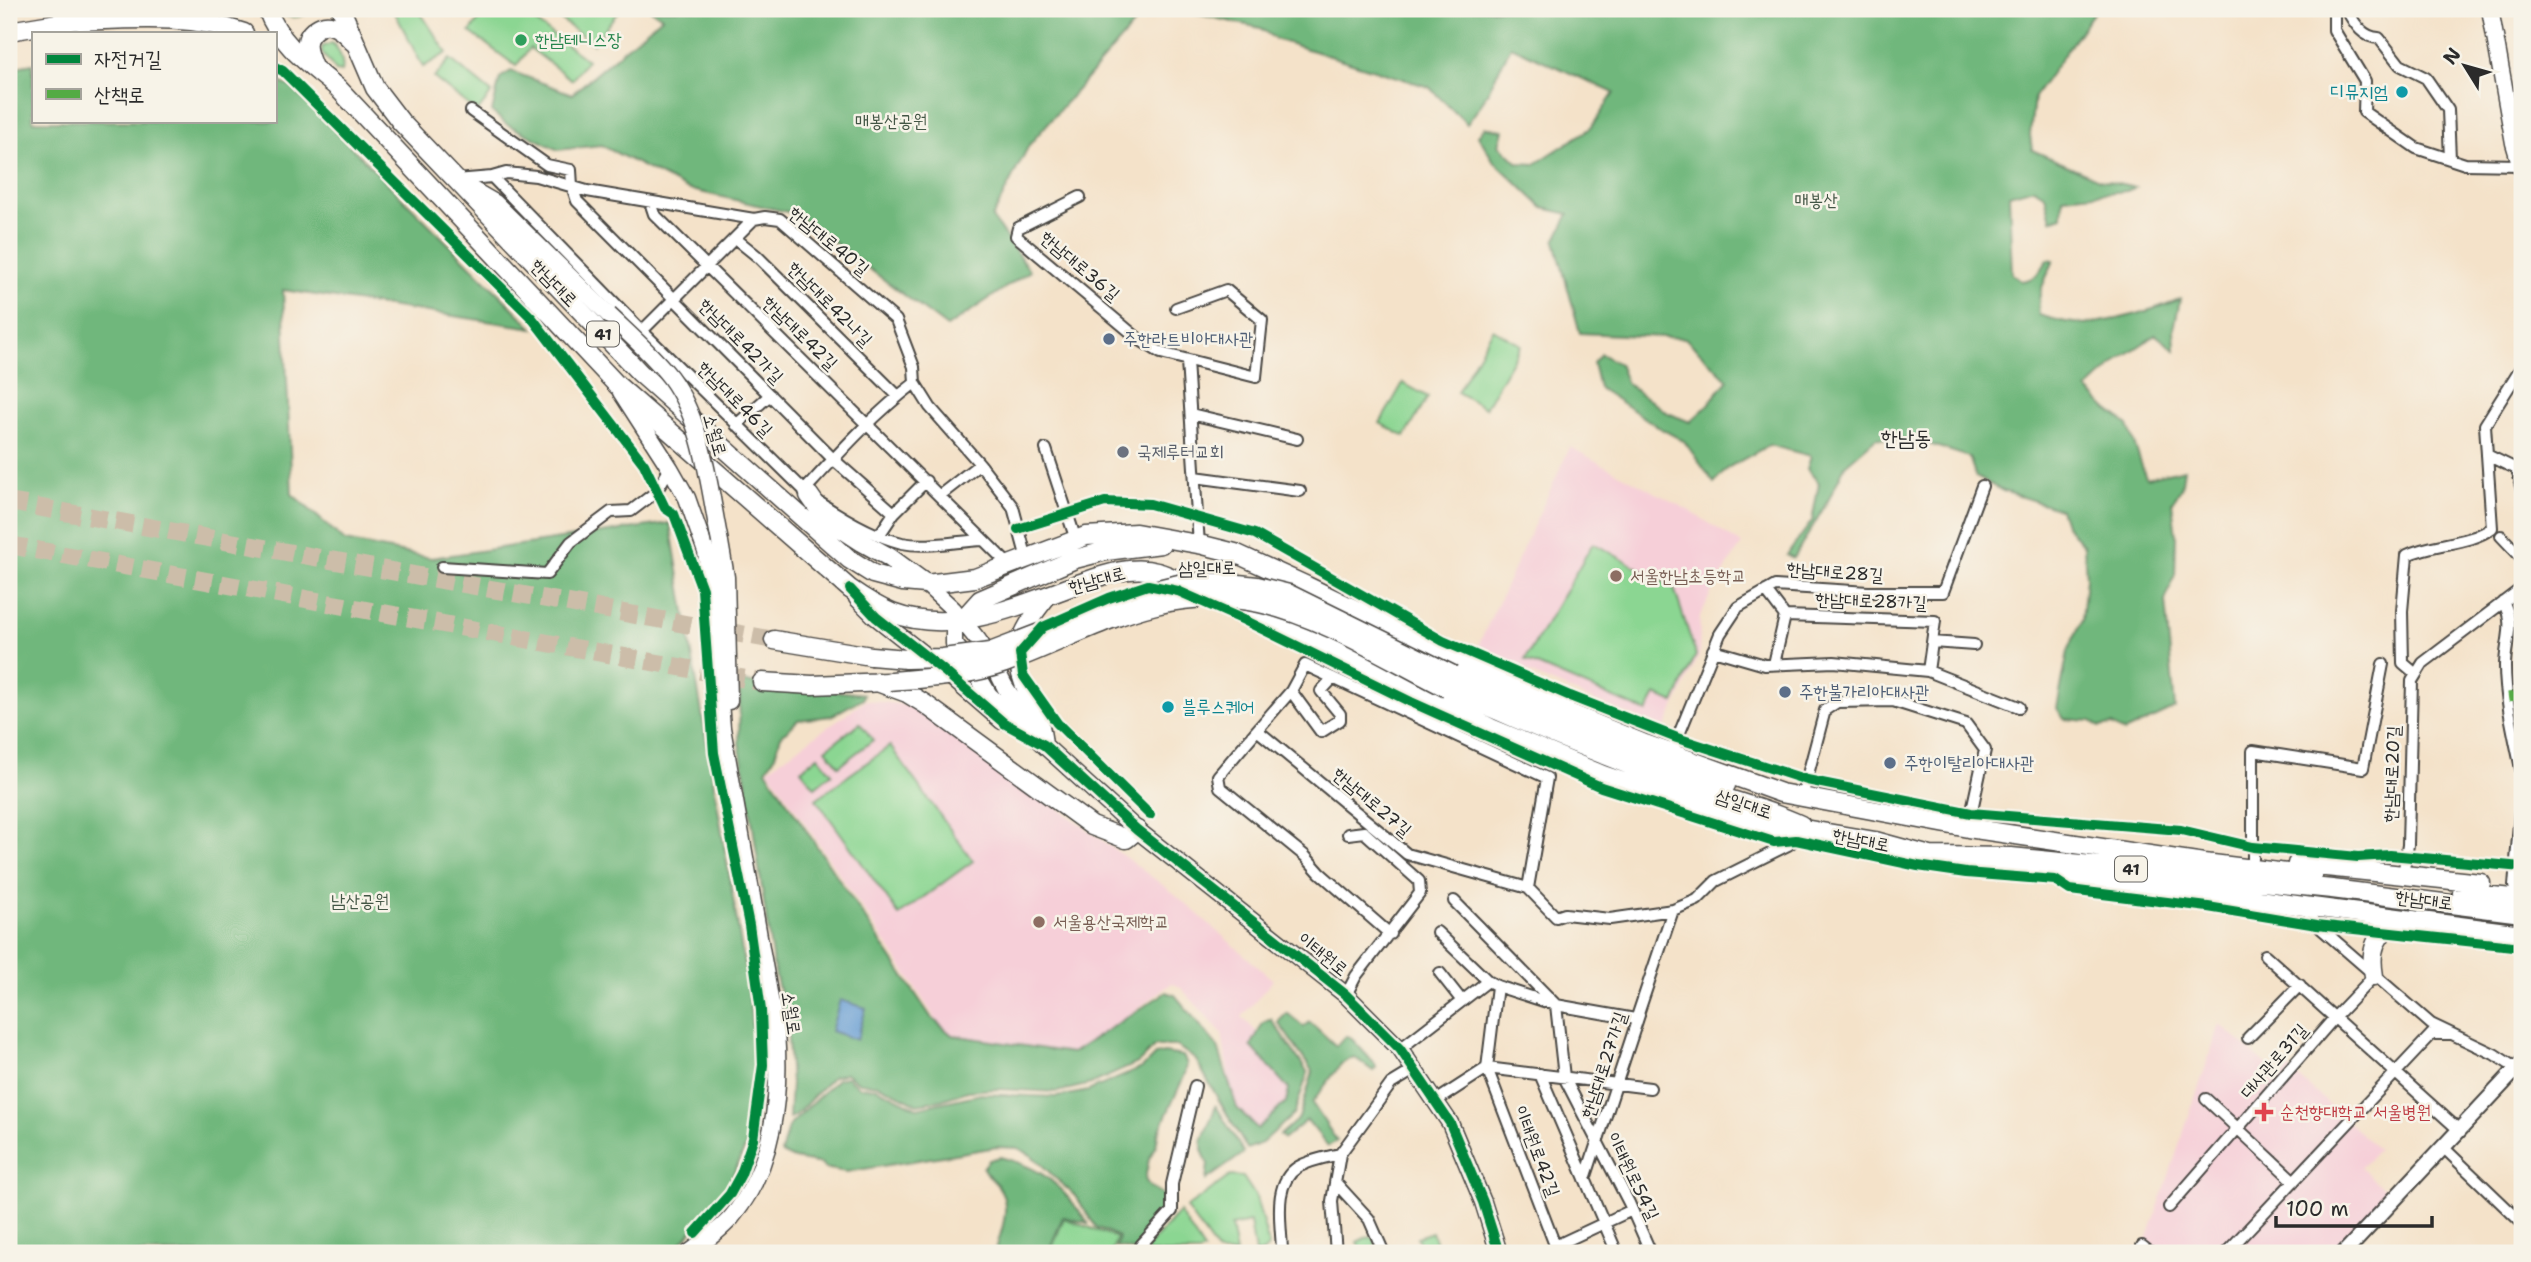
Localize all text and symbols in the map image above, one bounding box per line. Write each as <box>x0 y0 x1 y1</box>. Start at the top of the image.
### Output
place label: 한남테니스장 <box>535 28 622 52</box>
legend <box>32 32 276 122</box>
marker: 한남테니스장 <box>513 32 529 48</box>
north arrow <box>2430 32 2500 102</box>
text: N <box>2437 43 2466 70</box>
text: 자전거길 <box>94 45 162 73</box>
place label: 디뮤지엄 <box>2330 80 2388 104</box>
text: 산책로 <box>94 81 145 109</box>
marker: 디뮤지엄 <box>2394 84 2410 100</box>
park label: 매봉산공원 <box>855 109 927 133</box>
park label: 매봉산 <box>1794 188 1838 212</box>
street label: 한남대로40길 <box>784 201 875 281</box>
street label: 한남대로36길 <box>1035 226 1125 307</box>
street label: 한남대로 <box>525 254 583 312</box>
street label: 한남대로42나길 <box>782 256 878 352</box>
street label: 한남대로42길 <box>757 291 843 375</box>
street label: 한남대로42가길 <box>693 293 789 389</box>
road number: 41 <box>587 322 619 346</box>
place label: 주한라트비아대사관 <box>1123 327 1253 351</box>
marker: 주한라트비아대사관 <box>1101 331 1117 347</box>
street label: 한남대로46길 <box>692 356 778 442</box>
street label: 소월로 <box>697 411 733 459</box>
district label: 한남동 <box>1881 424 1931 452</box>
place label: 국제루터교회 <box>1137 440 1224 464</box>
marker: 국제루터교회 <box>1115 444 1131 460</box>
street label: 삼일대로 <box>1178 555 1236 581</box>
street label: 한남대로28길 <box>1786 557 1885 587</box>
street label: 한남대로 <box>1066 561 1128 599</box>
place label: 서울한남초등학교 <box>1630 564 1746 588</box>
marker: 서울한남초등학교 <box>1608 568 1624 584</box>
street label: 한남대로28가길 <box>1815 587 1928 615</box>
place label: 주한불가리아대사관 <box>1799 680 1929 704</box>
marker: 주한불가리아대사관 <box>1777 684 1793 700</box>
place label: 블루스퀘어 <box>1182 695 1254 719</box>
marker: 블루스퀘어 <box>1160 699 1176 715</box>
street label: 한남대로20길 <box>2378 725 2406 823</box>
place label: 주한이탈리아대사관 <box>1904 751 2034 775</box>
marker: 주한이탈리아대사관 <box>1882 755 1898 771</box>
street label: 한남대로27길 <box>1327 762 1417 842</box>
street label: 삼일대로 <box>1713 784 1775 824</box>
street label: 한남대로 <box>1830 823 1892 857</box>
road number: 41 <box>2115 856 2147 882</box>
street label: 한남대로 <box>2394 885 2454 915</box>
park label: 남산공원 <box>331 889 389 913</box>
place label: 서울용산국제학교 <box>1053 910 1169 934</box>
marker: 서울용산국제학교 <box>1031 914 1047 930</box>
street label: 이태원로 <box>1293 926 1353 982</box>
street label: 소월로 <box>776 990 806 1036</box>
street label: 한남대로27가길 <box>1575 1008 1633 1121</box>
street label: 대사관로31길 <box>2235 1018 2313 1103</box>
place label: 순천향대학교 서울병원 <box>2280 1100 2431 1124</box>
street label: 이태원로42길 <box>1509 1102 1566 1201</box>
marker: 순천향대학교 서울병원 <box>2254 1102 2274 1122</box>
street label: 이태원로54길 <box>1601 1128 1665 1225</box>
scale bar <box>2276 1185 2431 1229</box>
text: 100 m <box>2286 1195 2349 1223</box>

